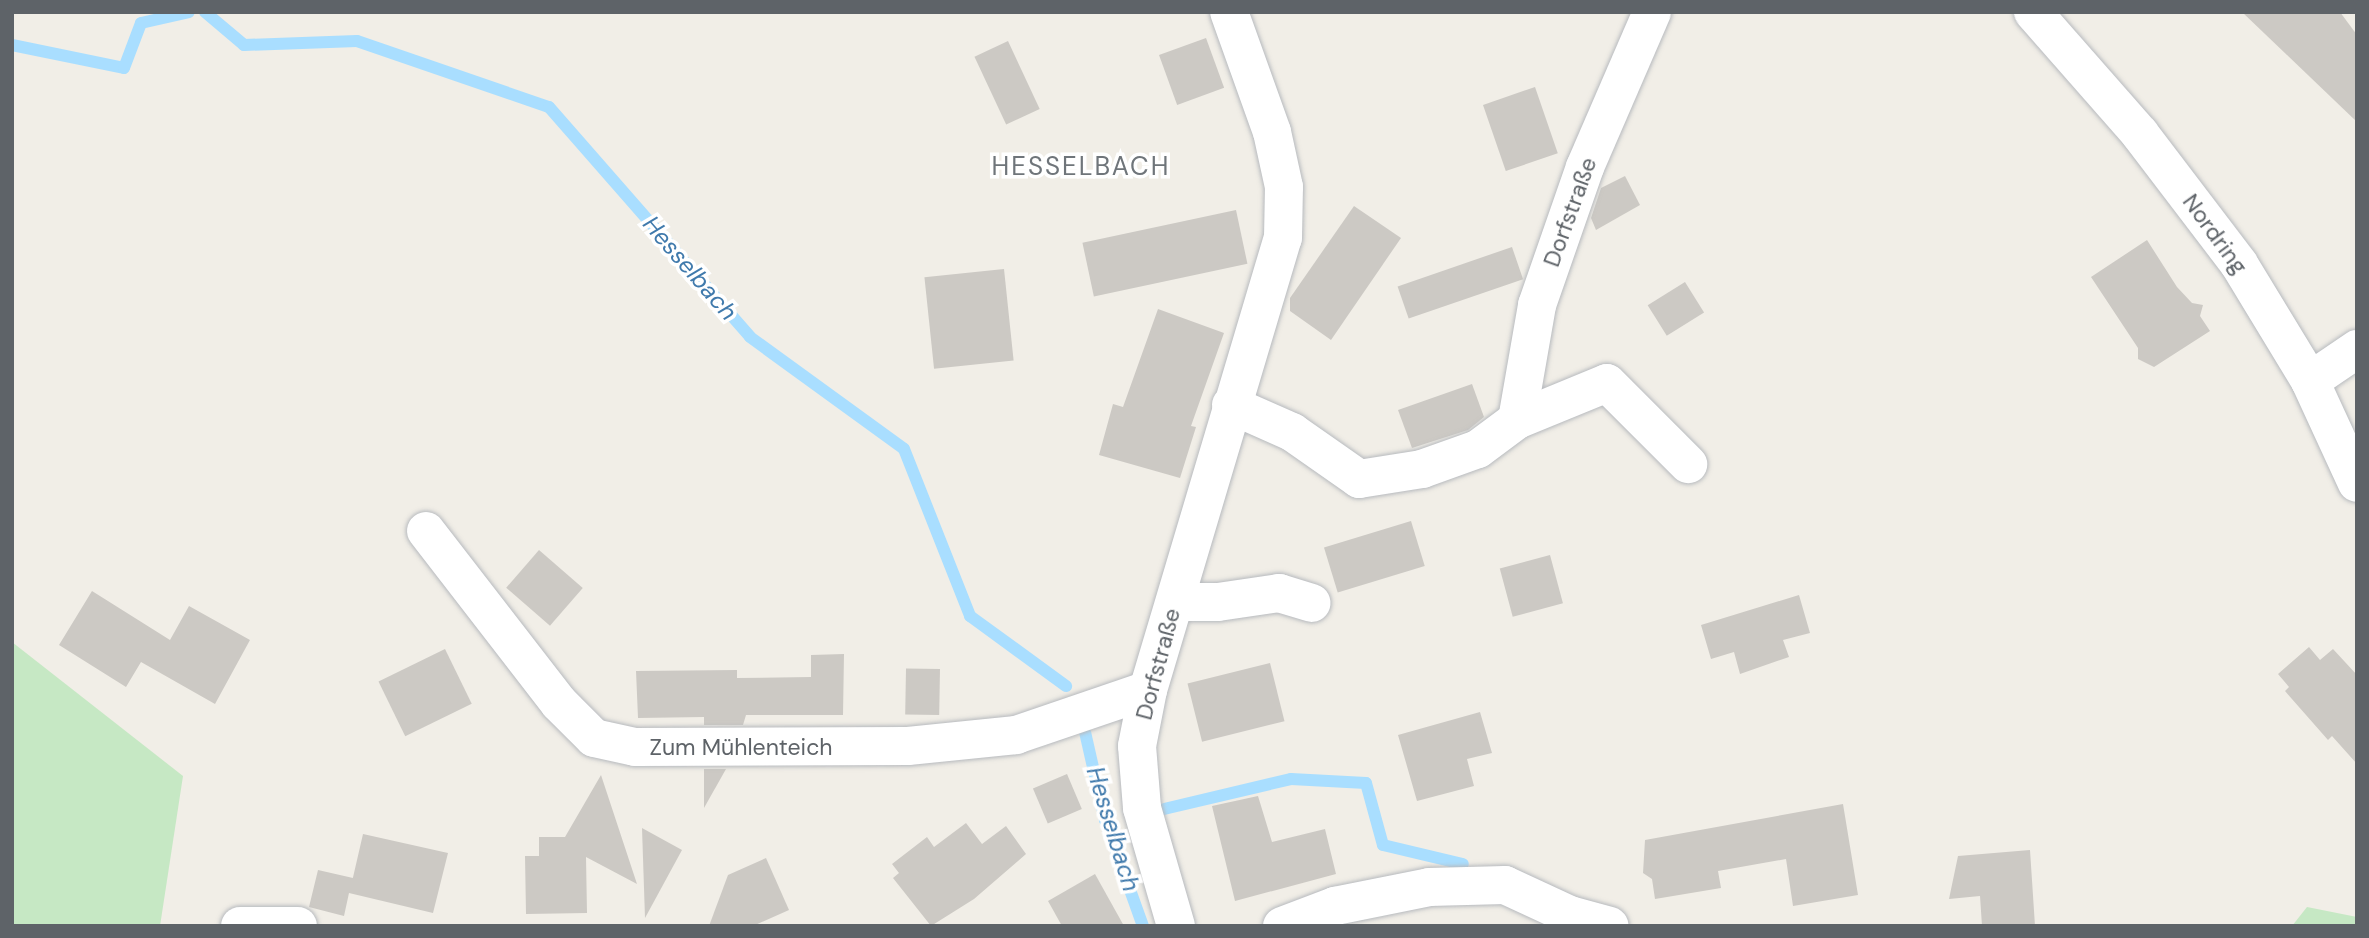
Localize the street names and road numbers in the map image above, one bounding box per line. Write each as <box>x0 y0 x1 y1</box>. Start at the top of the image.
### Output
street label: Dorfstraße <box>1537 154 1603 270</box>
street label: Nordring <box>2177 189 2253 279</box>
street label: Dorfstraße <box>1130 605 1186 723</box>
street label: Zum Mühlenteich <box>649 733 833 761</box>

